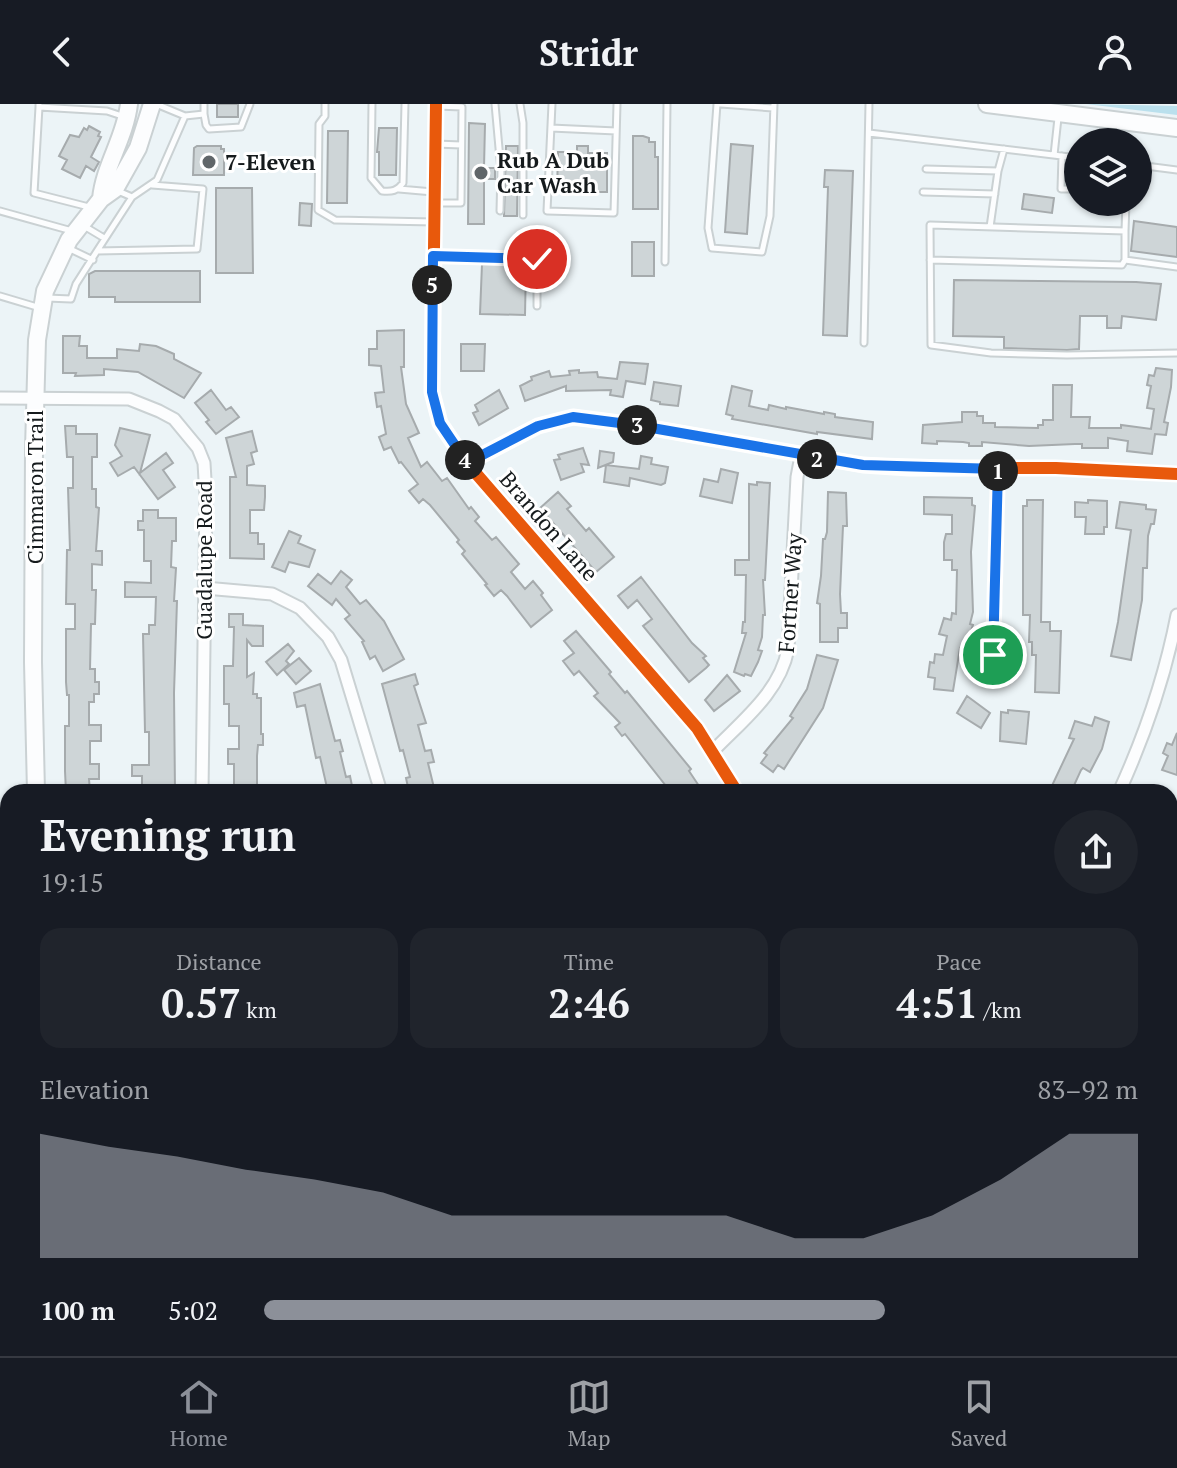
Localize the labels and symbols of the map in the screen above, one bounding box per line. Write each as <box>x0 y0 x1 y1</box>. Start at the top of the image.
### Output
place label: Rub A Dub Car Wash <box>497 145 609 199</box>
place label: 7-Eleven <box>225 147 316 176</box>
marker: 7-Eleven <box>200 153 218 171</box>
marker: Rub A Dub Car Wash <box>472 164 490 182</box>
pin <box>503 225 571 293</box>
pin: 5 <box>412 265 452 305</box>
pin: 3 <box>617 405 657 445</box>
street label: Cimmaron Trail <box>20 410 49 564</box>
pin: 2 <box>797 439 837 479</box>
pin: 4 <box>445 440 485 480</box>
pin: 1 <box>978 451 1018 491</box>
street label: Brandon Lane <box>494 465 605 587</box>
street label: Guadalupe Road <box>189 480 218 640</box>
street label: Fortner Way <box>771 531 808 654</box>
pin <box>959 621 1027 689</box>

